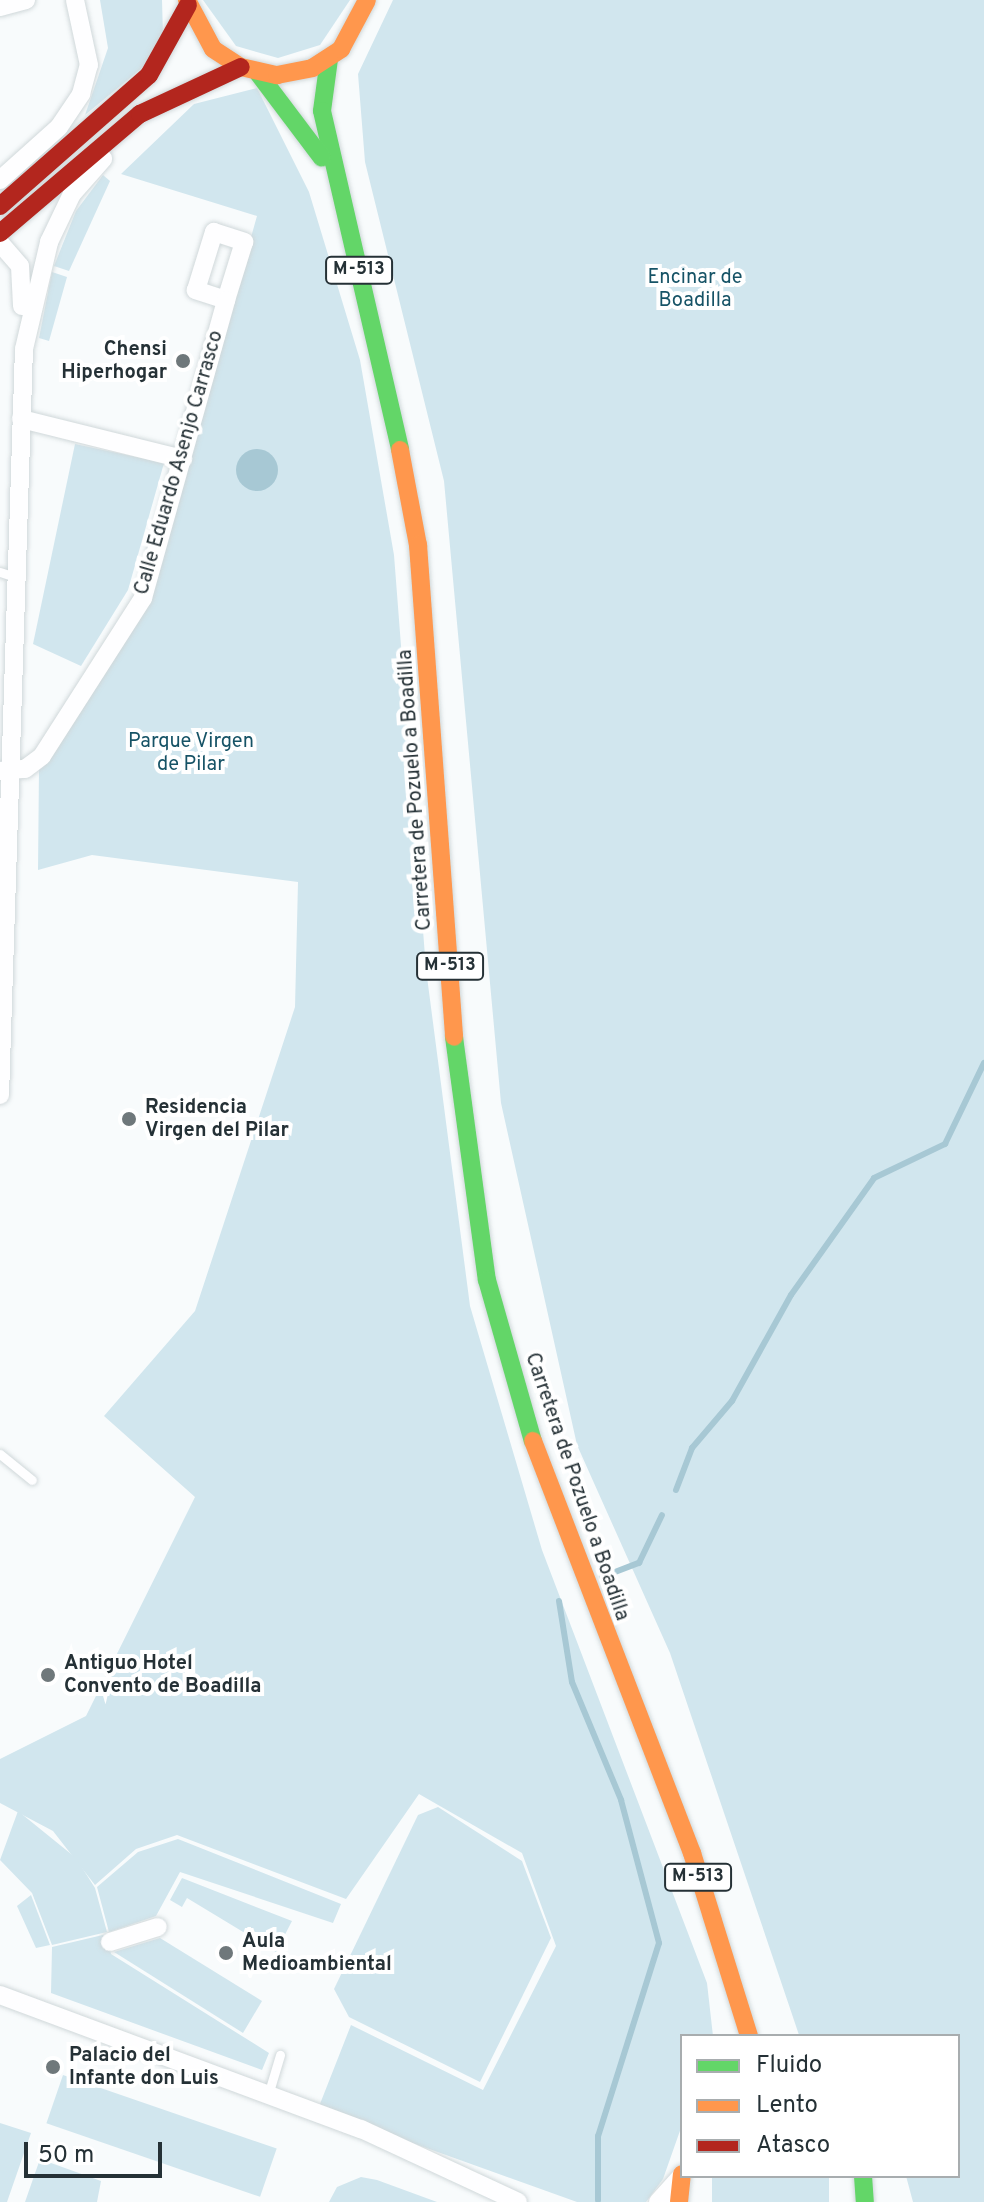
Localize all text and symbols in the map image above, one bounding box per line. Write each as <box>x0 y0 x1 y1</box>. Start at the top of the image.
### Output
road number: M-513 <box>325 256 393 284</box>
park label: Encinar de Boadilla <box>647 267 743 314</box>
street label: Calle Eduardo Asenjo Carrasco <box>131 328 229 598</box>
place label: Chensi Hiperhogar <box>61 338 167 385</box>
marker: Chensi Hiperhogar <box>174 352 192 370</box>
street label: Carretera de Pozuelo a Boadilla <box>394 649 438 931</box>
park label: Parque Virgen de Pilar <box>128 730 254 777</box>
road number: M-513 <box>416 952 484 980</box>
place label: Residencia Virgen del Pilar <box>145 1096 289 1143</box>
marker: Residencia Virgen del Pilar <box>120 1110 138 1128</box>
street label: Carretera de Pozuelo a Boadilla <box>519 1350 633 1624</box>
place label: Antiguo Hotel Convento de Boadilla <box>64 1652 261 1699</box>
marker: Antiguo Hotel Convento de Boadilla <box>39 1666 57 1684</box>
road number: M-513 <box>664 1863 732 1891</box>
place label: Aula Medioambiental <box>242 1930 392 1977</box>
marker: Aula Medioambiental <box>217 1944 235 1962</box>
legend <box>680 2034 960 2178</box>
place label: Palacio del Infante don Luis <box>69 2044 219 2091</box>
text: Fluido <box>756 2051 822 2081</box>
marker: Palacio del Infante don Luis <box>44 2058 62 2076</box>
text: Lento <box>756 2091 818 2121</box>
scale bar <box>28 2126 166 2176</box>
text: Atasco <box>756 2131 830 2161</box>
text: 50 m <box>38 2141 94 2171</box>

